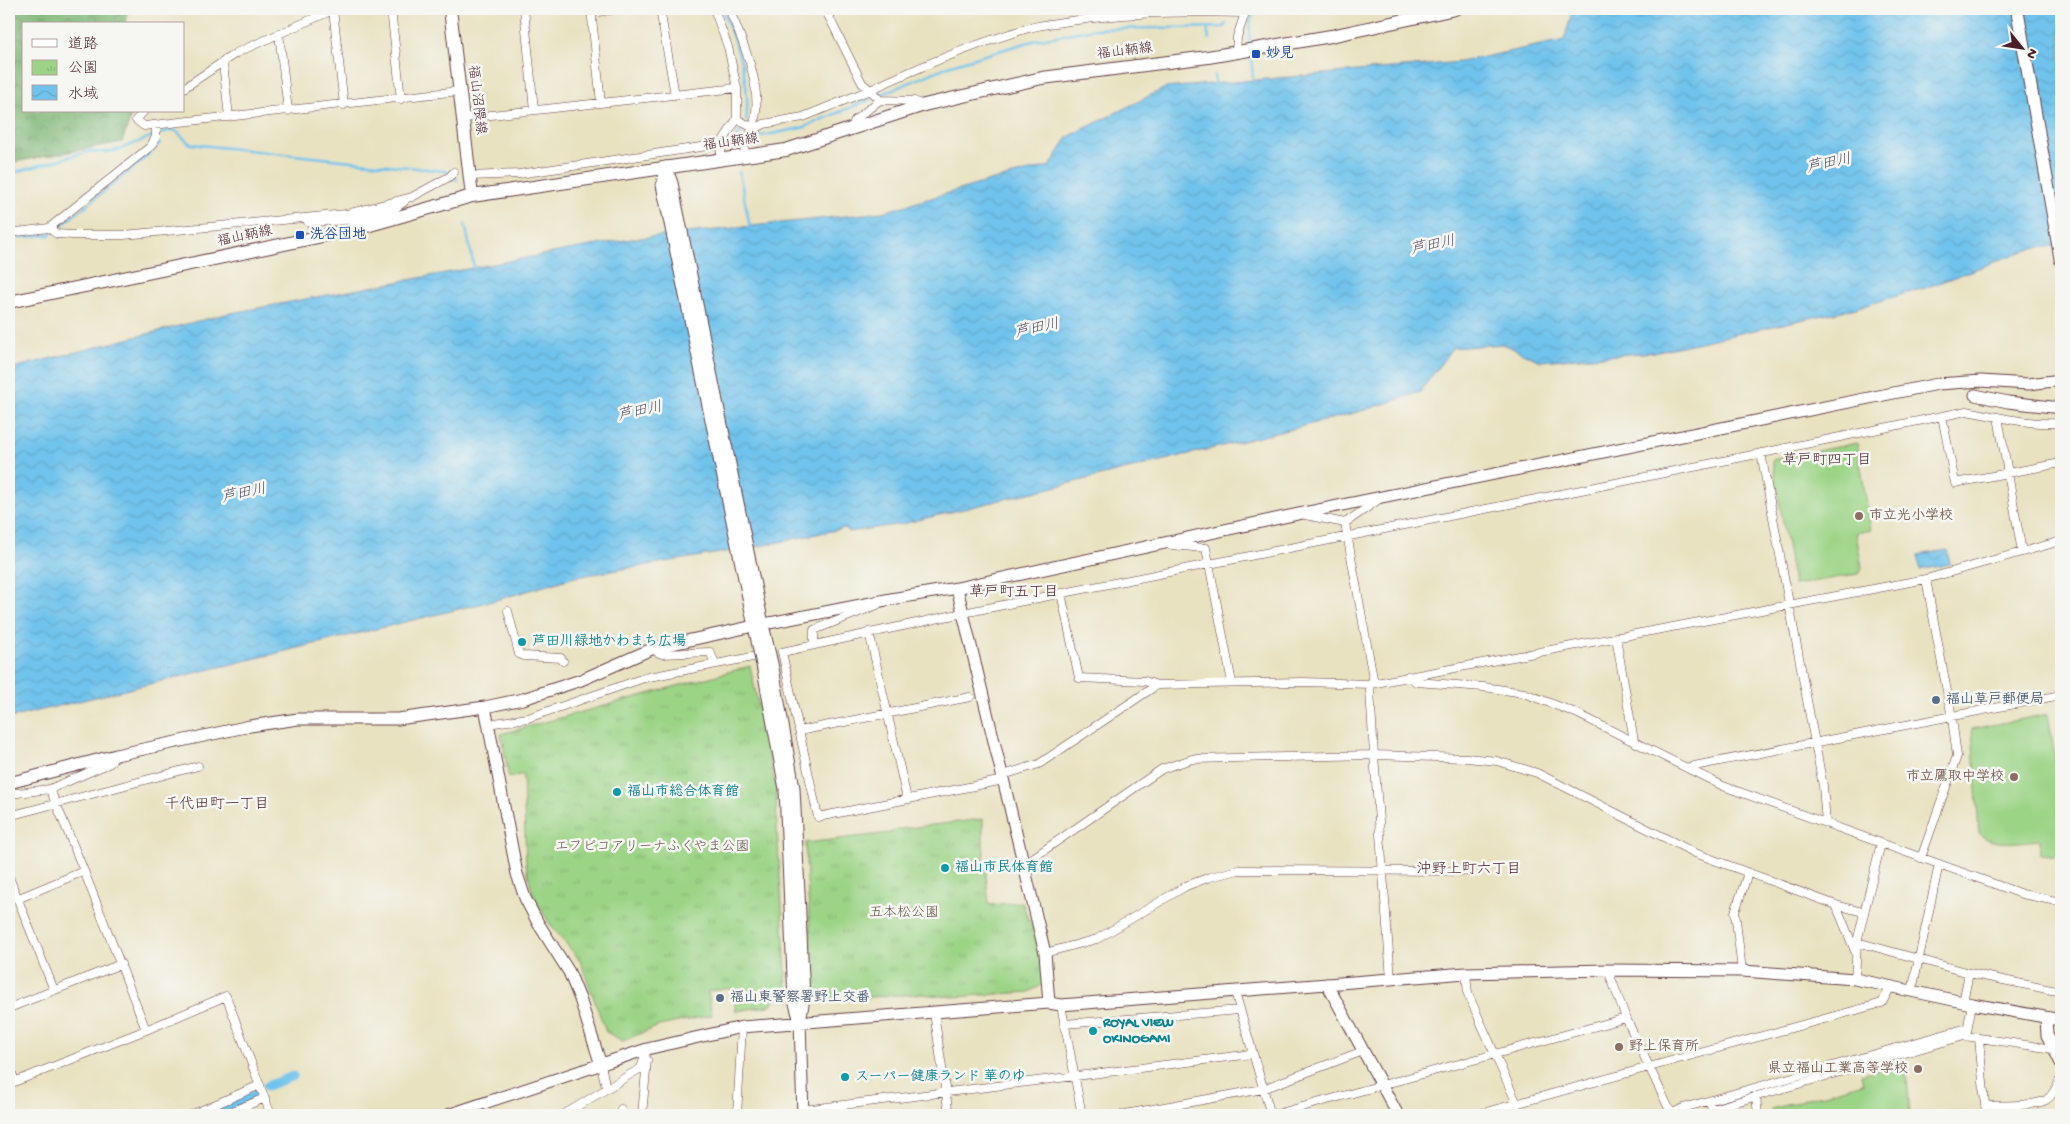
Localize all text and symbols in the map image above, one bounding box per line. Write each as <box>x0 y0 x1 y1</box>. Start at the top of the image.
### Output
legend <box>22 22 185 112</box>
north arrow <box>1998 22 2048 72</box>
text: 道路 <box>68 36 98 54</box>
street label: 福山鞆線 <box>1096 40 1154 64</box>
place label: 妙見 <box>1266 45 1294 63</box>
text: N <box>2021 45 2041 61</box>
marker: 妙見 <box>1250 48 1262 60</box>
text: 公園 <box>68 60 98 78</box>
street label: 福山沼隈線 <box>463 64 489 136</box>
text: 水域 <box>68 85 98 104</box>
street label: 福山鞆線 <box>702 131 760 155</box>
water label: 芦田川 <box>1805 150 1853 177</box>
street label: 福山鞆線 <box>216 223 274 251</box>
place label: 洗谷団地 <box>310 226 366 244</box>
marker: 洗谷団地 <box>294 229 306 241</box>
water label: 芦田川 <box>1409 232 1457 259</box>
water label: 芦田川 <box>1013 315 1061 342</box>
water label: 芦田川 <box>616 398 664 425</box>
district label: 草戸町四丁目 <box>1782 451 1872 470</box>
water label: 芦田川 <box>220 480 268 507</box>
place label: 市立光小学校 <box>1869 508 1953 525</box>
marker: 市立光小学校 <box>1853 510 1865 522</box>
district label: 草戸町五丁目 <box>969 583 1059 602</box>
place label: 芦田川緑地かわまち広場 <box>532 633 686 651</box>
marker: 芦田川緑地かわまち広場 <box>516 636 528 648</box>
place label: 福山草戸郵便局 <box>1946 691 2044 709</box>
marker: 福山草戸郵便局 <box>1930 694 1942 706</box>
place label: 市立鷹取中学校 <box>1906 768 2004 786</box>
marker: 市立鷹取中学校 <box>2008 771 2020 783</box>
place label: 福山市総合体育館 <box>627 783 739 801</box>
marker: 福山市総合体育館 <box>611 786 623 798</box>
district label: 千代田町一丁目 <box>164 796 270 814</box>
park label: エフピコアリーナふくやま公園 <box>554 839 750 856</box>
place label: 福山市民体育館 <box>955 859 1053 877</box>
district label: 沖野上町六丁目 <box>1416 860 1522 879</box>
marker: 福山市民体育館 <box>939 862 951 874</box>
park label: 五本松公園 <box>869 905 939 922</box>
place label: 福山東警察署野上交番 <box>730 989 870 1007</box>
marker: 福山東警察署野上交番 <box>714 992 726 1004</box>
place label: ROYAL VIEW OKINOGAMI <box>1102 1015 1174 1048</box>
marker: ROYAL VIEW OKINOGAMI <box>1087 1025 1099 1037</box>
place label: 野上保育所 <box>1629 1038 1699 1056</box>
marker: 野上保育所 <box>1613 1041 1625 1053</box>
place label: 県立福山工業高等学校 <box>1768 1060 1908 1078</box>
marker: 県立福山工業高等学校 <box>1912 1063 1924 1075</box>
place label: スーパー健康ランド 華のゆ <box>855 1069 1026 1086</box>
marker: スーパー健康ランド 華のゆ <box>839 1071 851 1083</box>

